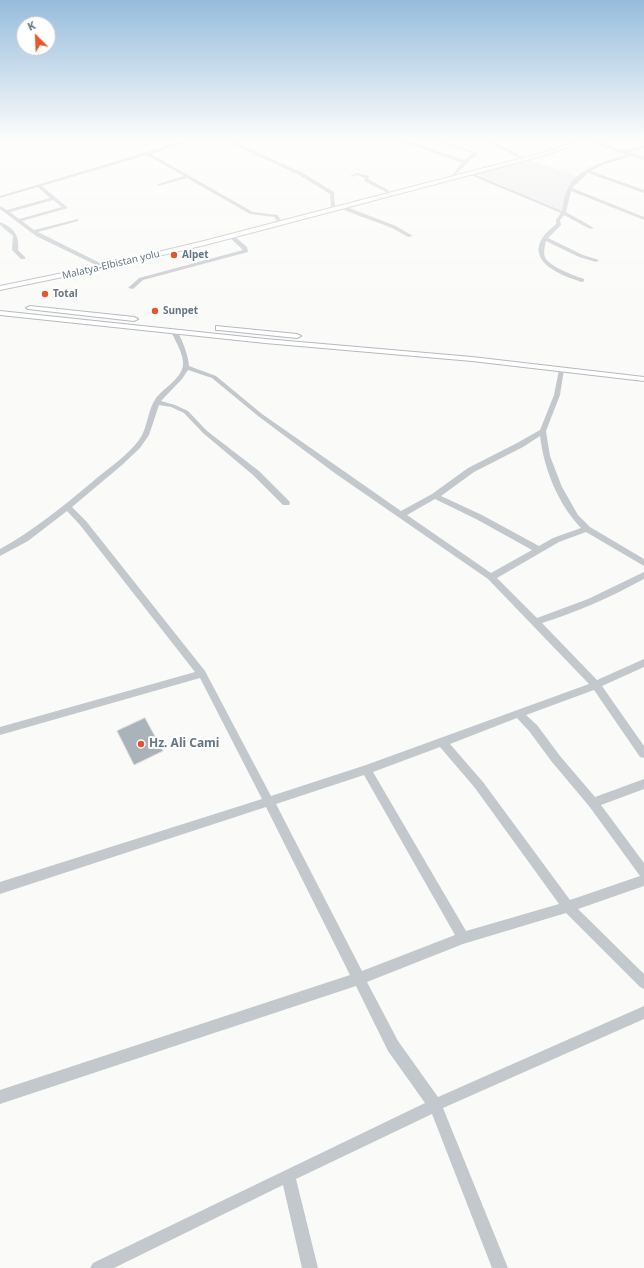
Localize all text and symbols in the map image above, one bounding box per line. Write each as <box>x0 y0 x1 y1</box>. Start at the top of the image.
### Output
north arrow <box>16 16 56 56</box>
text: K <box>25 17 38 34</box>
street label: Malatya-Elbistan yolu <box>61 248 161 282</box>
place label: Alpet <box>182 249 209 261</box>
marker: Alpet <box>169 250 179 260</box>
place label: Total <box>53 288 78 300</box>
marker: Total <box>40 289 50 299</box>
place label: Sunpet <box>163 305 198 317</box>
marker: Sunpet <box>150 306 160 316</box>
place label: Hz. Ali Cami <box>149 737 219 751</box>
marker: Hz. Ali Cami <box>136 739 146 749</box>

